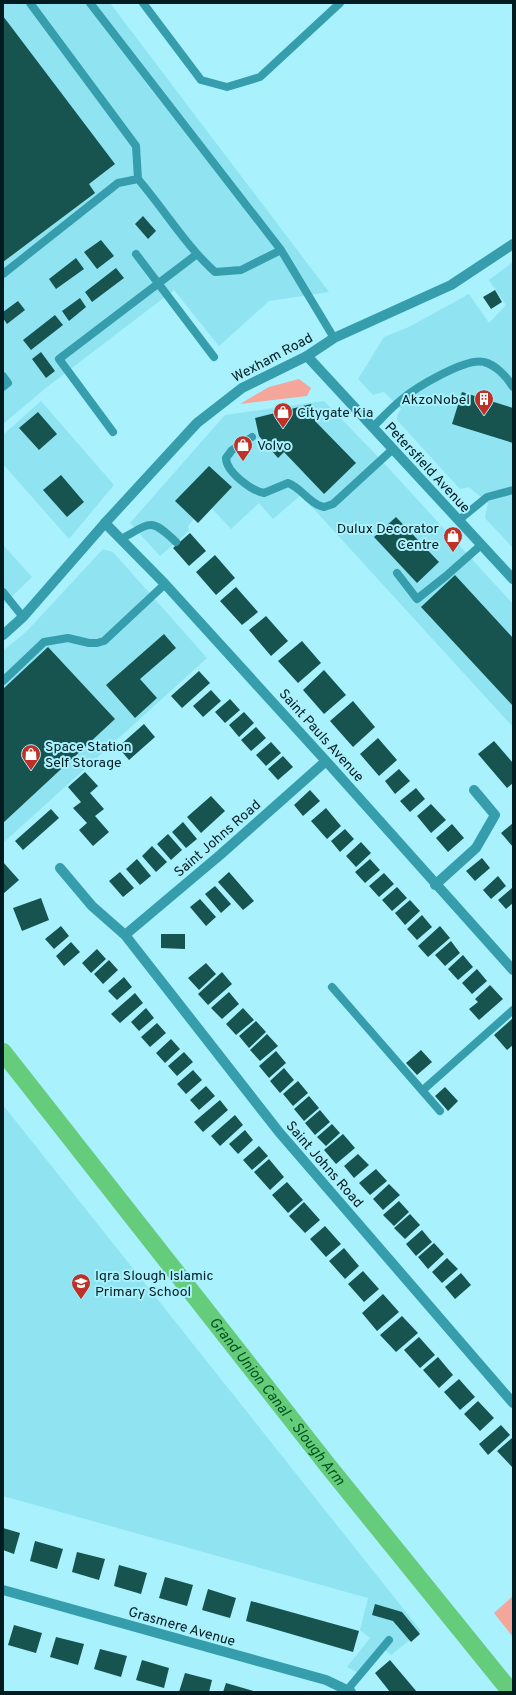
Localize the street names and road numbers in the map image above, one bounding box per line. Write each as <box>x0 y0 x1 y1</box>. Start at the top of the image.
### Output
street label: Wexham Road <box>229 330 316 387</box>
street label: Petersfield Avenue <box>381 419 473 517</box>
street label: Saint Pauls Avenue <box>275 686 367 786</box>
street label: Saint Johns Road <box>171 797 265 881</box>
street label: Saint Johns Road <box>282 1118 366 1212</box>
street label: Grasmere Avenue <box>126 1604 237 1651</box>

